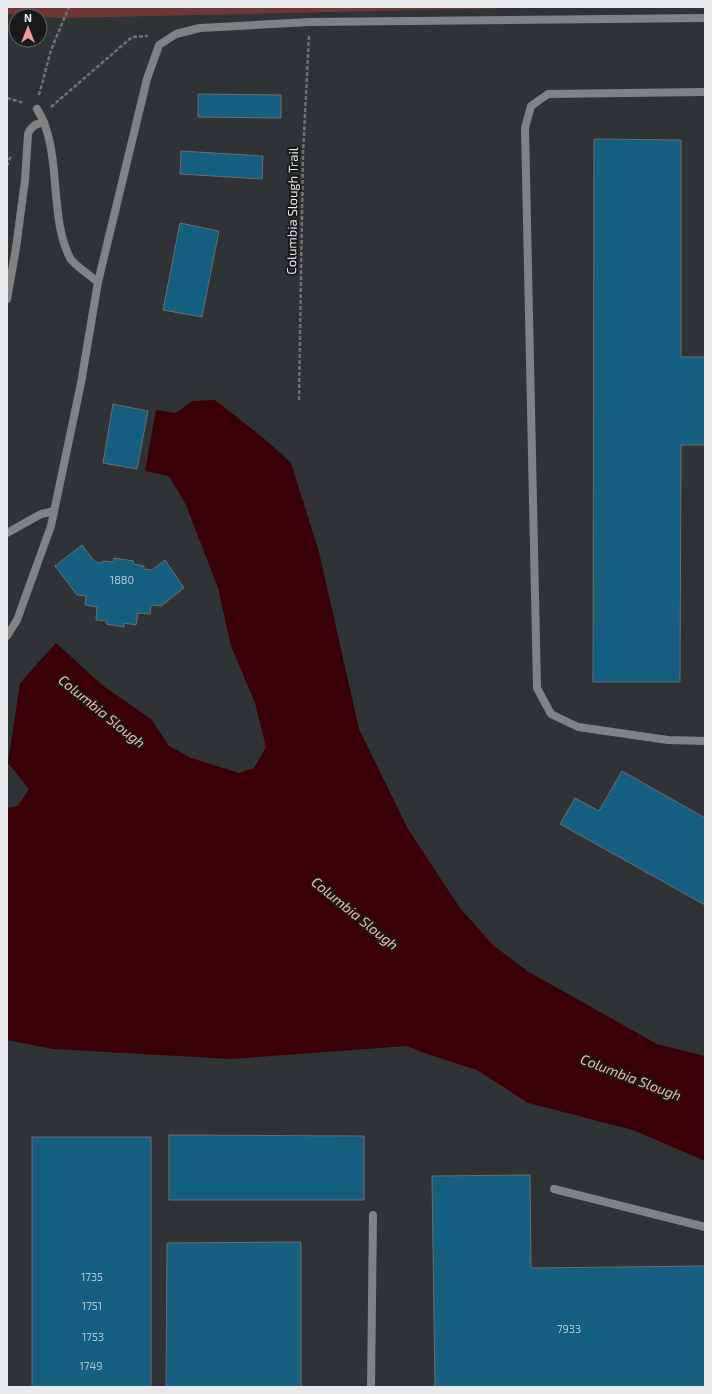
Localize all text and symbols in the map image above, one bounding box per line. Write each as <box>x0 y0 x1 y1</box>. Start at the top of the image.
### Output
north arrow <box>8 8 48 48</box>
text: N <box>24 11 32 24</box>
street label: Columbia Slough Trail <box>283 147 301 275</box>
house number: 1880 <box>110 573 134 586</box>
water label: Columbia Slough <box>55 671 149 751</box>
water label: Columbia Slough <box>308 873 402 953</box>
water label: Columbia Slough <box>578 1050 684 1104</box>
house number: 1735 <box>81 1270 103 1283</box>
house number: 1751 <box>82 1299 102 1312</box>
house number: 7933 <box>557 1322 581 1335</box>
house number: 1753 <box>82 1330 104 1343</box>
house number: 1749 <box>79 1359 103 1372</box>

